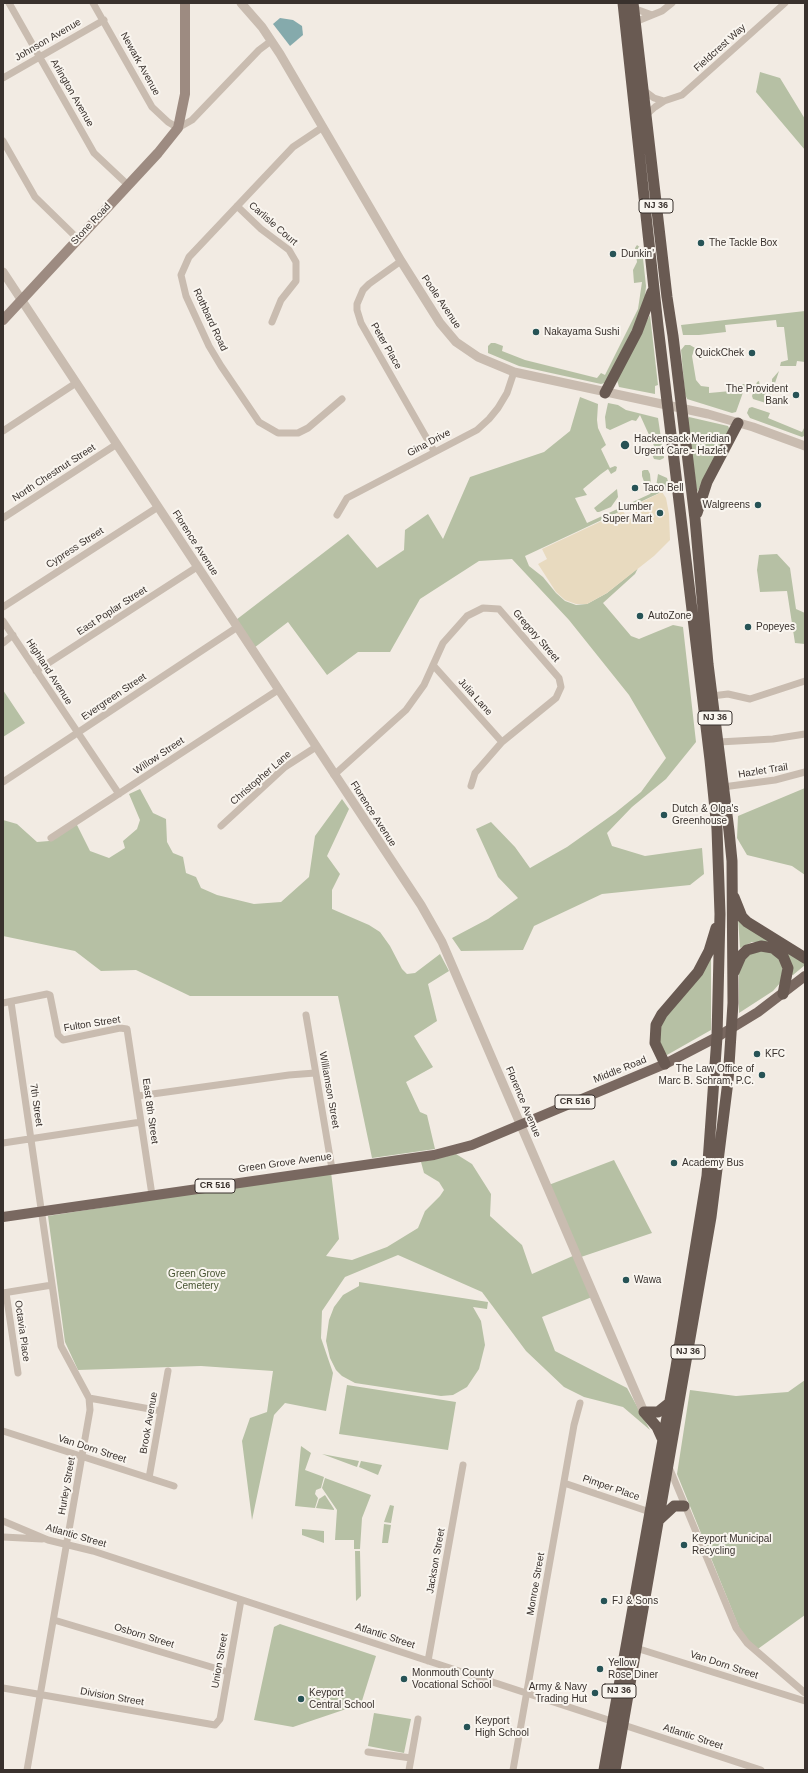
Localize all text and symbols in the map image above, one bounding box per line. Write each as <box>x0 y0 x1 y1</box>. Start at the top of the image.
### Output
street label: Johnson Avenue <box>13 16 83 64</box>
street label: Fieldcrest Way <box>692 22 748 74</box>
street label: Newark Avenue <box>118 30 162 98</box>
street label: Arlington Avenue <box>48 57 96 129</box>
road number: NJ 36 <box>639 199 673 213</box>
street label: Carlisle Court <box>246 200 300 248</box>
street label: Stone Road <box>69 201 113 247</box>
place label: The Tackle Box <box>709 237 777 249</box>
marker: The Tackle Box <box>696 238 706 248</box>
place label: Dunkin' <box>621 248 654 260</box>
marker: Dunkin' <box>608 249 618 259</box>
street label: Poole Avenue <box>419 273 463 331</box>
street label: Rothbard Road <box>190 287 230 353</box>
street label: Peter Place <box>368 321 404 371</box>
place label: Nakayama Sushi <box>544 326 620 338</box>
marker: Nakayama Sushi <box>531 327 541 337</box>
place label: QuickChek <box>695 347 744 359</box>
marker: QuickChek <box>747 348 757 358</box>
place label: The Provident Bank <box>726 383 788 406</box>
marker: The Provident Bank <box>791 390 801 400</box>
street label: Gina Drive <box>405 427 453 459</box>
place label: Hackensack Meridian Urgent Care - Hazlet <box>634 433 730 456</box>
marker: Hackensack Meridian Urgent Care - Hazlet <box>619 439 631 451</box>
street label: North Chestnut Street <box>10 442 98 504</box>
place label: Taco Bell <box>643 482 684 494</box>
marker: Taco Bell <box>630 483 640 493</box>
place label: Walgreens <box>703 499 750 511</box>
marker: Walgreens <box>753 500 763 510</box>
place label: Lumber Super Mart <box>603 501 652 524</box>
street label: Florence Avenue <box>169 508 221 578</box>
marker: Lumber Super Mart <box>655 508 665 518</box>
street label: Cypress Street <box>44 525 106 571</box>
street label: East Poplar Street <box>75 584 149 638</box>
street label: Gregory Street <box>510 607 562 665</box>
place label: AutoZone <box>648 610 691 622</box>
marker: AutoZone <box>635 611 645 621</box>
place label: Popeyes <box>756 621 795 633</box>
marker: Popeyes <box>743 622 753 632</box>
street label: Highland Avenue <box>23 637 75 707</box>
street label: Evergreen Street <box>79 671 149 723</box>
street label: Julia Lane <box>455 676 495 718</box>
road number: NJ 36 <box>698 711 732 725</box>
street label: Willow Street <box>131 735 187 777</box>
street label: Christopher Lane <box>228 748 294 808</box>
street label: Hazlet Trail <box>737 761 789 781</box>
street label: Florence Avenue <box>347 779 399 849</box>
place label: Dutch & Olga's Greenhouse <box>672 803 738 826</box>
marker: Dutch & Olga's Greenhouse <box>659 810 669 820</box>
street label: Fulton Street <box>63 1014 121 1034</box>
place label: KFC <box>765 1048 785 1060</box>
marker: KFC <box>752 1049 762 1059</box>
street label: Williamson Street <box>316 1051 342 1129</box>
street label: Middle Road <box>592 1054 648 1086</box>
place label: The Law Office of Marc B. Schram, P.C. <box>659 1063 754 1086</box>
street label: Florence Avenue <box>503 1065 543 1139</box>
marker: The Law Office of Marc B. Schram, P.C. <box>757 1070 767 1080</box>
street label: East 8th Street <box>139 1077 161 1145</box>
street label: 7th Street <box>27 1083 45 1127</box>
road number: CR 516 <box>555 1095 595 1109</box>
street label: Green Grove Avenue <box>237 1150 333 1176</box>
place label: Academy Bus <box>682 1157 744 1169</box>
marker: Academy Bus <box>669 1158 679 1168</box>
road number: CR 516 <box>195 1179 235 1193</box>
park label: Green Grove Cemetery <box>168 1268 226 1292</box>
place label: Wawa <box>634 1274 661 1286</box>
marker: Wawa <box>621 1275 631 1285</box>
street label: Octavia Place <box>12 1300 32 1362</box>
road number: NJ 36 <box>671 1345 705 1359</box>
street label: Brook Avenue <box>138 1391 160 1455</box>
street label: Van Dorn Street <box>56 1432 128 1466</box>
street label: Hurley Street <box>56 1456 78 1516</box>
street label: Pimper Place <box>581 1473 641 1503</box>
street label: Atlantic Street <box>44 1522 108 1550</box>
street label: Jackson Street <box>424 1527 448 1595</box>
place label: Keyport Municipal Recycling <box>692 1533 771 1556</box>
marker: Keyport Municipal Recycling <box>679 1540 689 1550</box>
street label: Monroe Street <box>525 1552 547 1616</box>
place label: FJ & Sons <box>612 1595 658 1607</box>
marker: FJ & Sons <box>599 1596 609 1606</box>
street label: Osborn Street <box>112 1621 176 1651</box>
street label: Atlantic Street <box>354 1621 416 1651</box>
street label: Union Street <box>209 1633 231 1689</box>
street label: Van Dorn Street <box>688 1648 760 1682</box>
place label: Yellow Rose Diner <box>608 1657 658 1680</box>
marker: Yellow Rose Diner <box>595 1664 605 1674</box>
place label: Monmouth County Vocational School <box>412 1667 494 1690</box>
marker: Monmouth County Vocational School <box>399 1674 409 1684</box>
place label: Army & Navy Trading Hut <box>529 1681 587 1704</box>
road number: NJ 36 <box>602 1684 636 1698</box>
street label: Division Street <box>79 1685 145 1709</box>
place label: Keyport Central School <box>309 1687 375 1710</box>
marker: Army & Navy Trading Hut <box>590 1688 600 1698</box>
marker: Keyport Central School <box>296 1694 306 1704</box>
place label: Keyport High School <box>475 1715 529 1738</box>
marker: Keyport High School <box>462 1722 472 1732</box>
street label: Atlantic Street <box>662 1722 724 1752</box>

